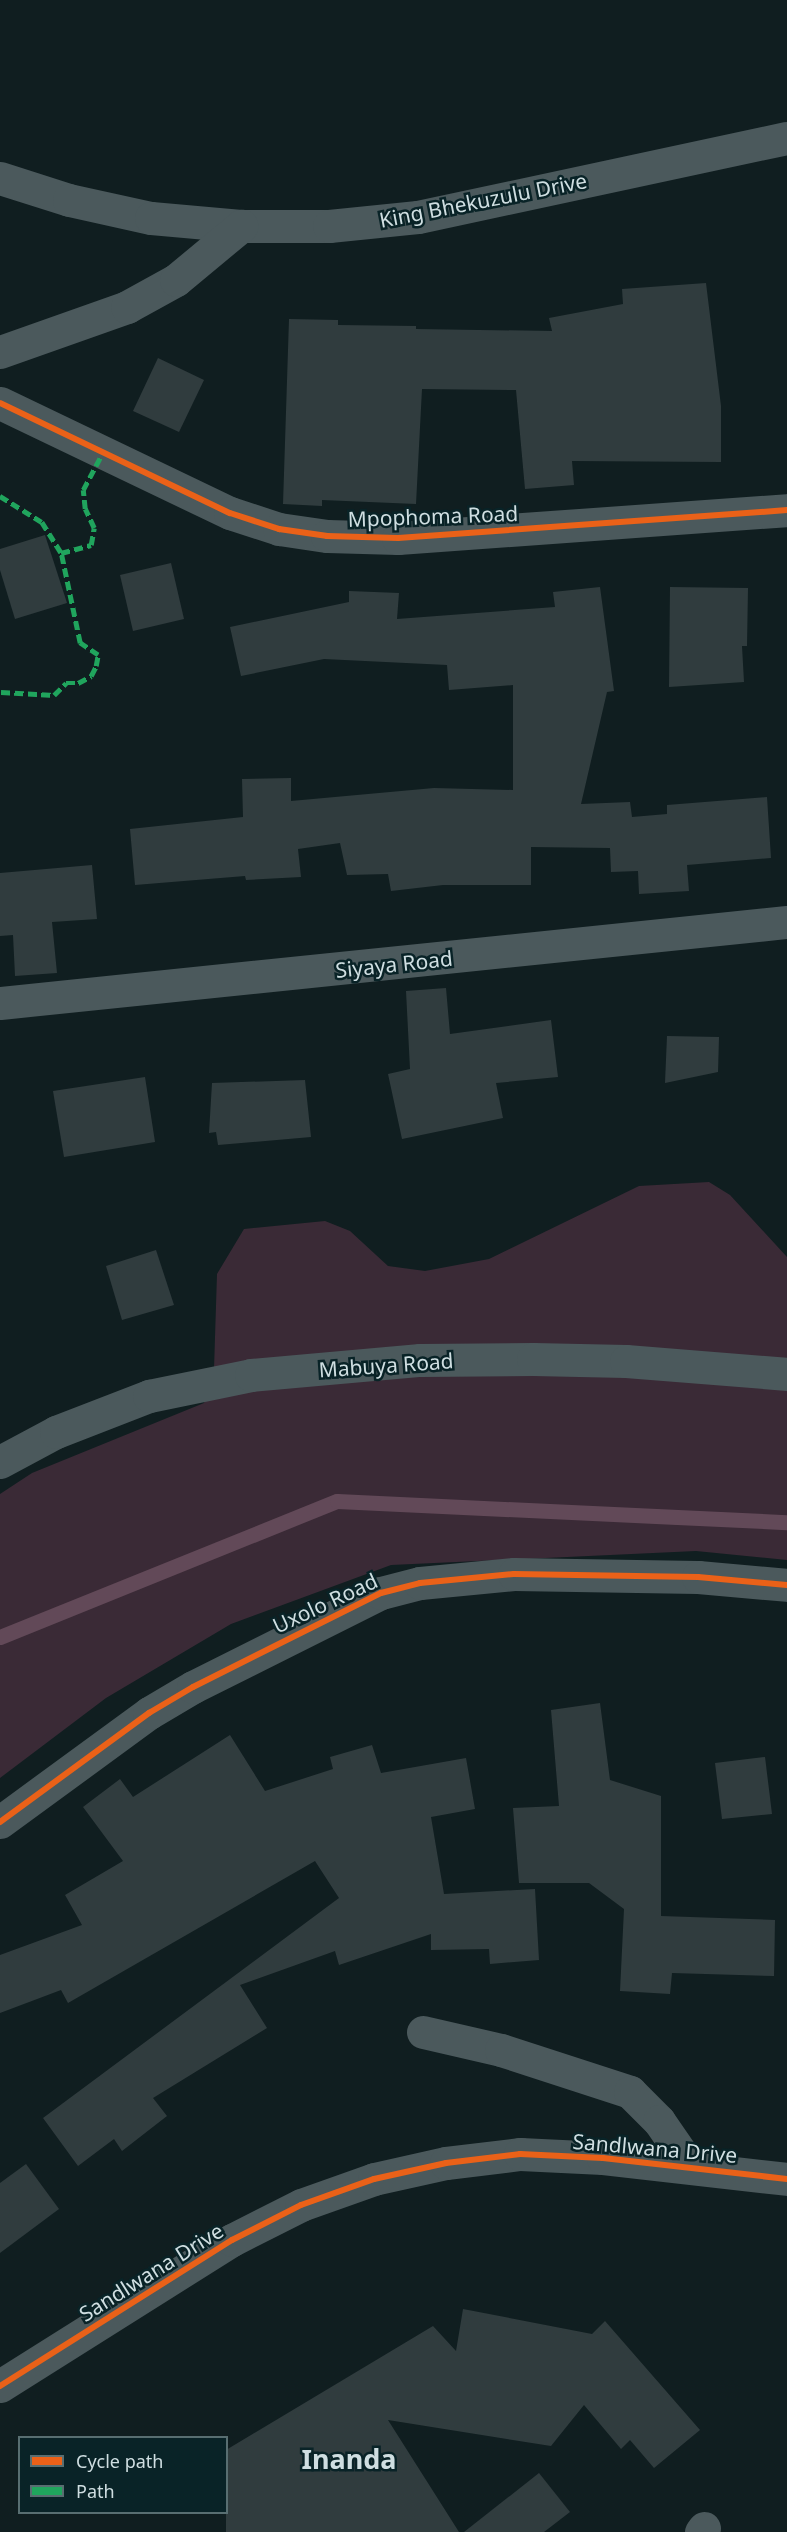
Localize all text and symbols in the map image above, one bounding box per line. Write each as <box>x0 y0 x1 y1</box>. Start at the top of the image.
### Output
street label: King Bhekuzulu Drive <box>377 167 589 233</box>
street label: Mpophoma Road <box>347 500 519 532</box>
street label: Siyaya Road <box>334 945 454 983</box>
street label: Mabuya Road <box>318 1348 454 1382</box>
street label: Uxolo Road <box>269 1568 381 1638</box>
street label: Sandlwana Drive <box>572 2128 738 2168</box>
street label: Sandlwana Drive <box>74 2218 228 2326</box>
legend <box>18 2436 228 2514</box>
district label: Inanda <box>301 2443 397 2475</box>
text: Cycle path <box>76 2449 163 2473</box>
text: Path <box>76 2479 115 2503</box>

